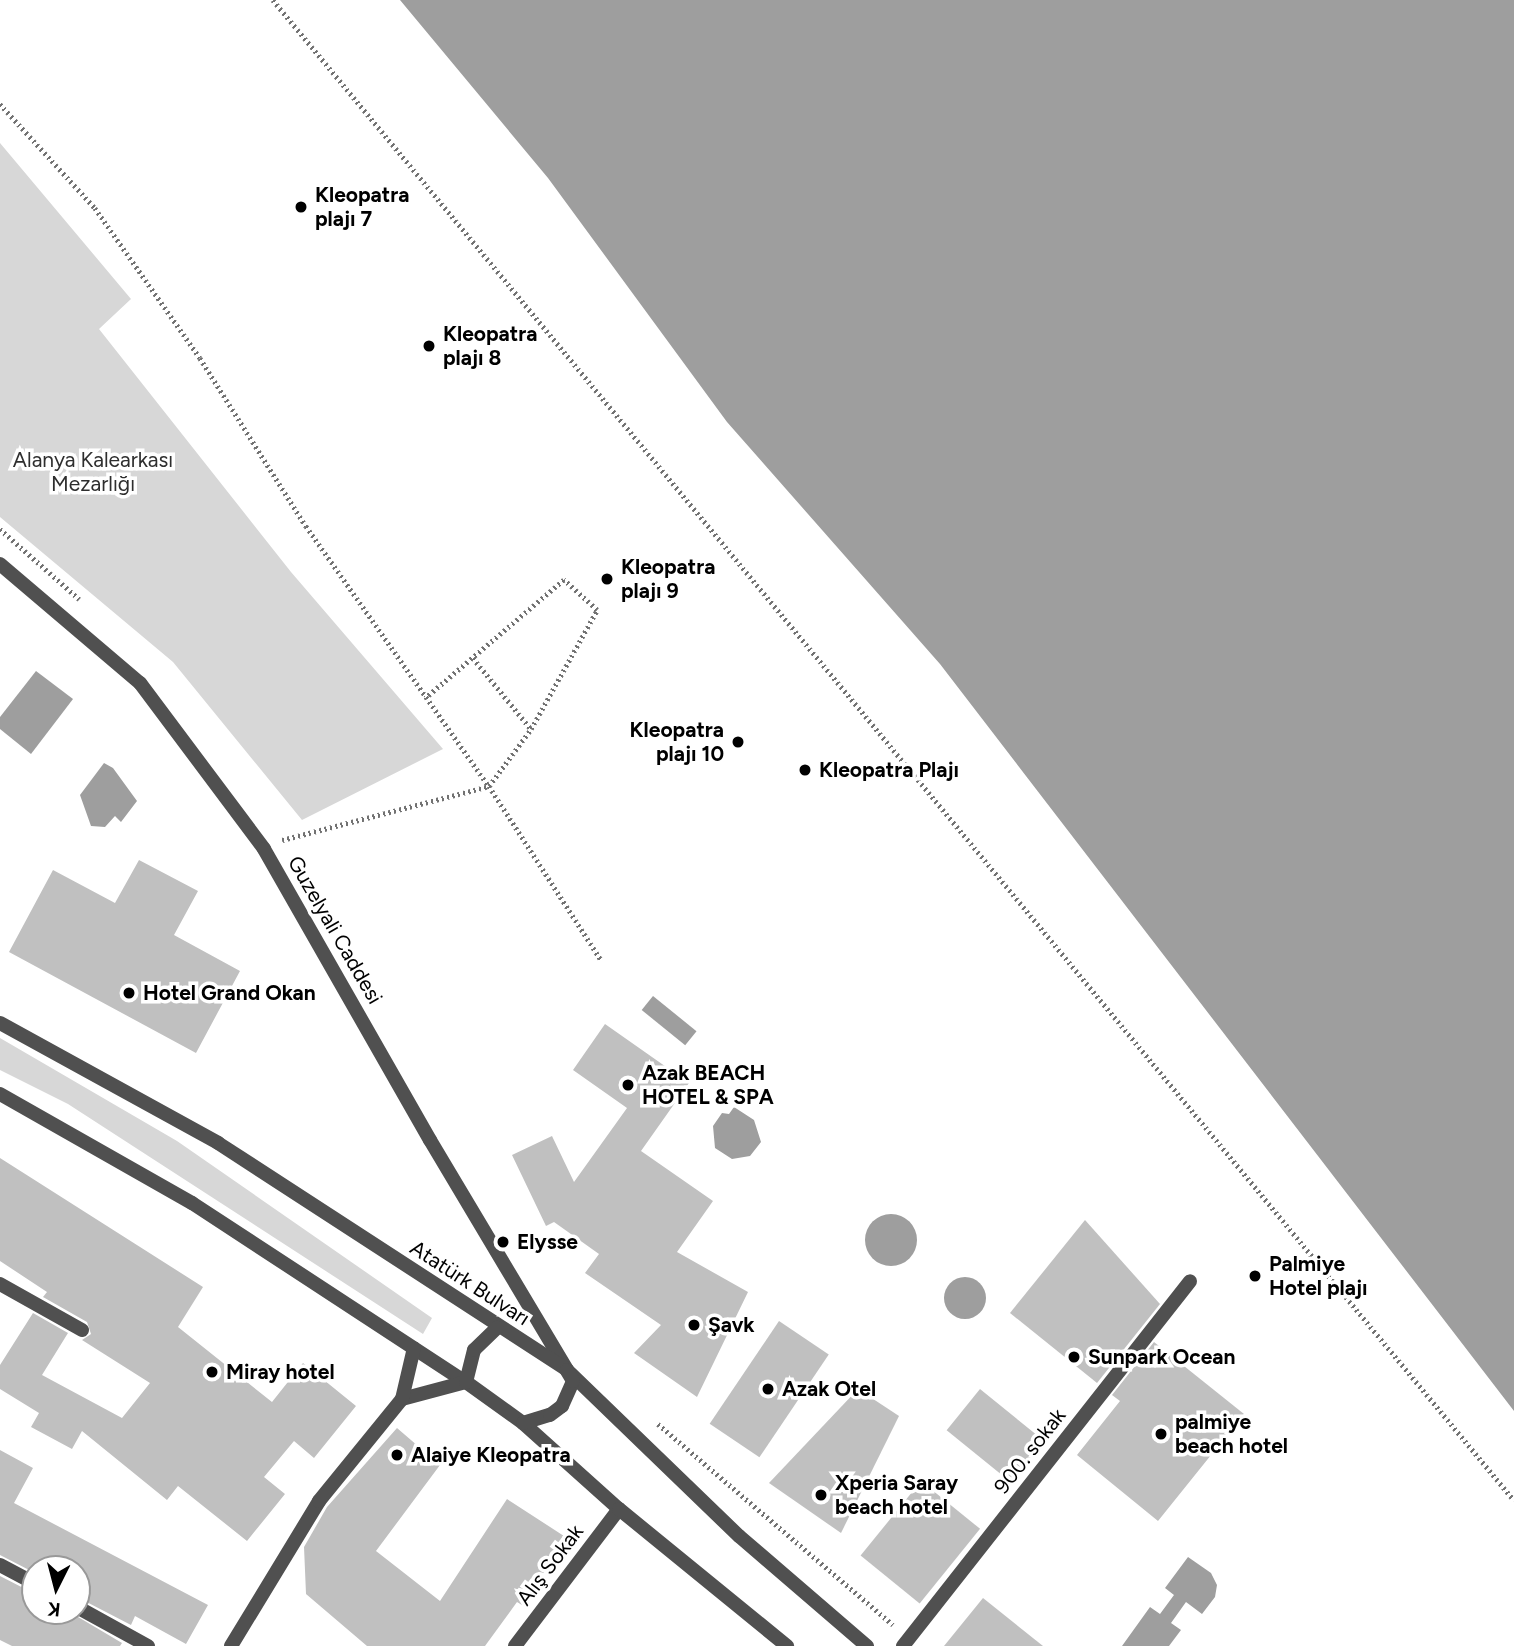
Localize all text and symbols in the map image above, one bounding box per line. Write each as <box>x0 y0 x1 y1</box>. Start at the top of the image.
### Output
place label: Kleopatra plajı 7 <box>315 182 409 232</box>
marker: Kleopatra plajı 7 <box>293 199 309 215</box>
place label: Kleopatra plajı 8 <box>443 321 537 371</box>
marker: Kleopatra plajı 8 <box>421 338 437 354</box>
park label: Alanya Kalearkası Mezarlığı <box>13 447 173 497</box>
place label: Kleopatra plajı 9 <box>621 554 715 604</box>
marker: Kleopatra plajı 9 <box>599 571 615 587</box>
place label: Kleopatra plajı 10 <box>630 717 724 767</box>
marker: Kleopatra plajı 10 <box>730 734 746 750</box>
place label: Kleopatra Plajı <box>819 757 959 783</box>
marker: Kleopatra Plajı <box>797 762 813 778</box>
street label: Guzelyali Caddesi <box>282 851 388 1009</box>
place label: Hotel Grand Okan <box>143 980 316 1006</box>
marker: Hotel Grand Okan <box>121 985 137 1001</box>
place label: Azak BEACH HOTEL & SPA <box>642 1060 774 1110</box>
marker: Azak BEACH HOTEL & SPA <box>620 1077 636 1093</box>
place label: Elysse <box>517 1229 578 1255</box>
marker: Elysse <box>495 1234 511 1250</box>
street label: Atatürk Bulvarı <box>405 1235 535 1331</box>
place label: Palmiye Hotel plajı <box>1269 1251 1368 1301</box>
marker: Palmiye Hotel plajı <box>1247 1268 1263 1284</box>
place label: Şavk <box>708 1312 755 1338</box>
marker: Şavk <box>686 1317 702 1333</box>
place label: Sunpark Ocean <box>1088 1344 1235 1370</box>
marker: Sunpark Ocean <box>1066 1349 1082 1365</box>
place label: Miray hotel <box>226 1359 335 1385</box>
marker: Miray hotel <box>204 1364 220 1380</box>
place label: Azak Otel <box>782 1376 876 1402</box>
marker: Azak Otel <box>760 1381 776 1397</box>
street label: 900. sokak <box>989 1403 1071 1499</box>
place label: palmiye beach hotel <box>1175 1409 1288 1459</box>
marker: palmiye beach hotel <box>1153 1426 1169 1442</box>
place label: Alaiye Kleopatra <box>411 1442 571 1468</box>
marker: Alaiye Kleopatra <box>389 1447 405 1463</box>
place label: Xperia Saray beach hotel <box>835 1470 958 1520</box>
marker: Xperia Saray beach hotel <box>813 1487 829 1503</box>
street label: Alış Sokak <box>511 1520 589 1610</box>
north arrow <box>21 1555 91 1625</box>
text: K <box>46 1597 61 1621</box>

